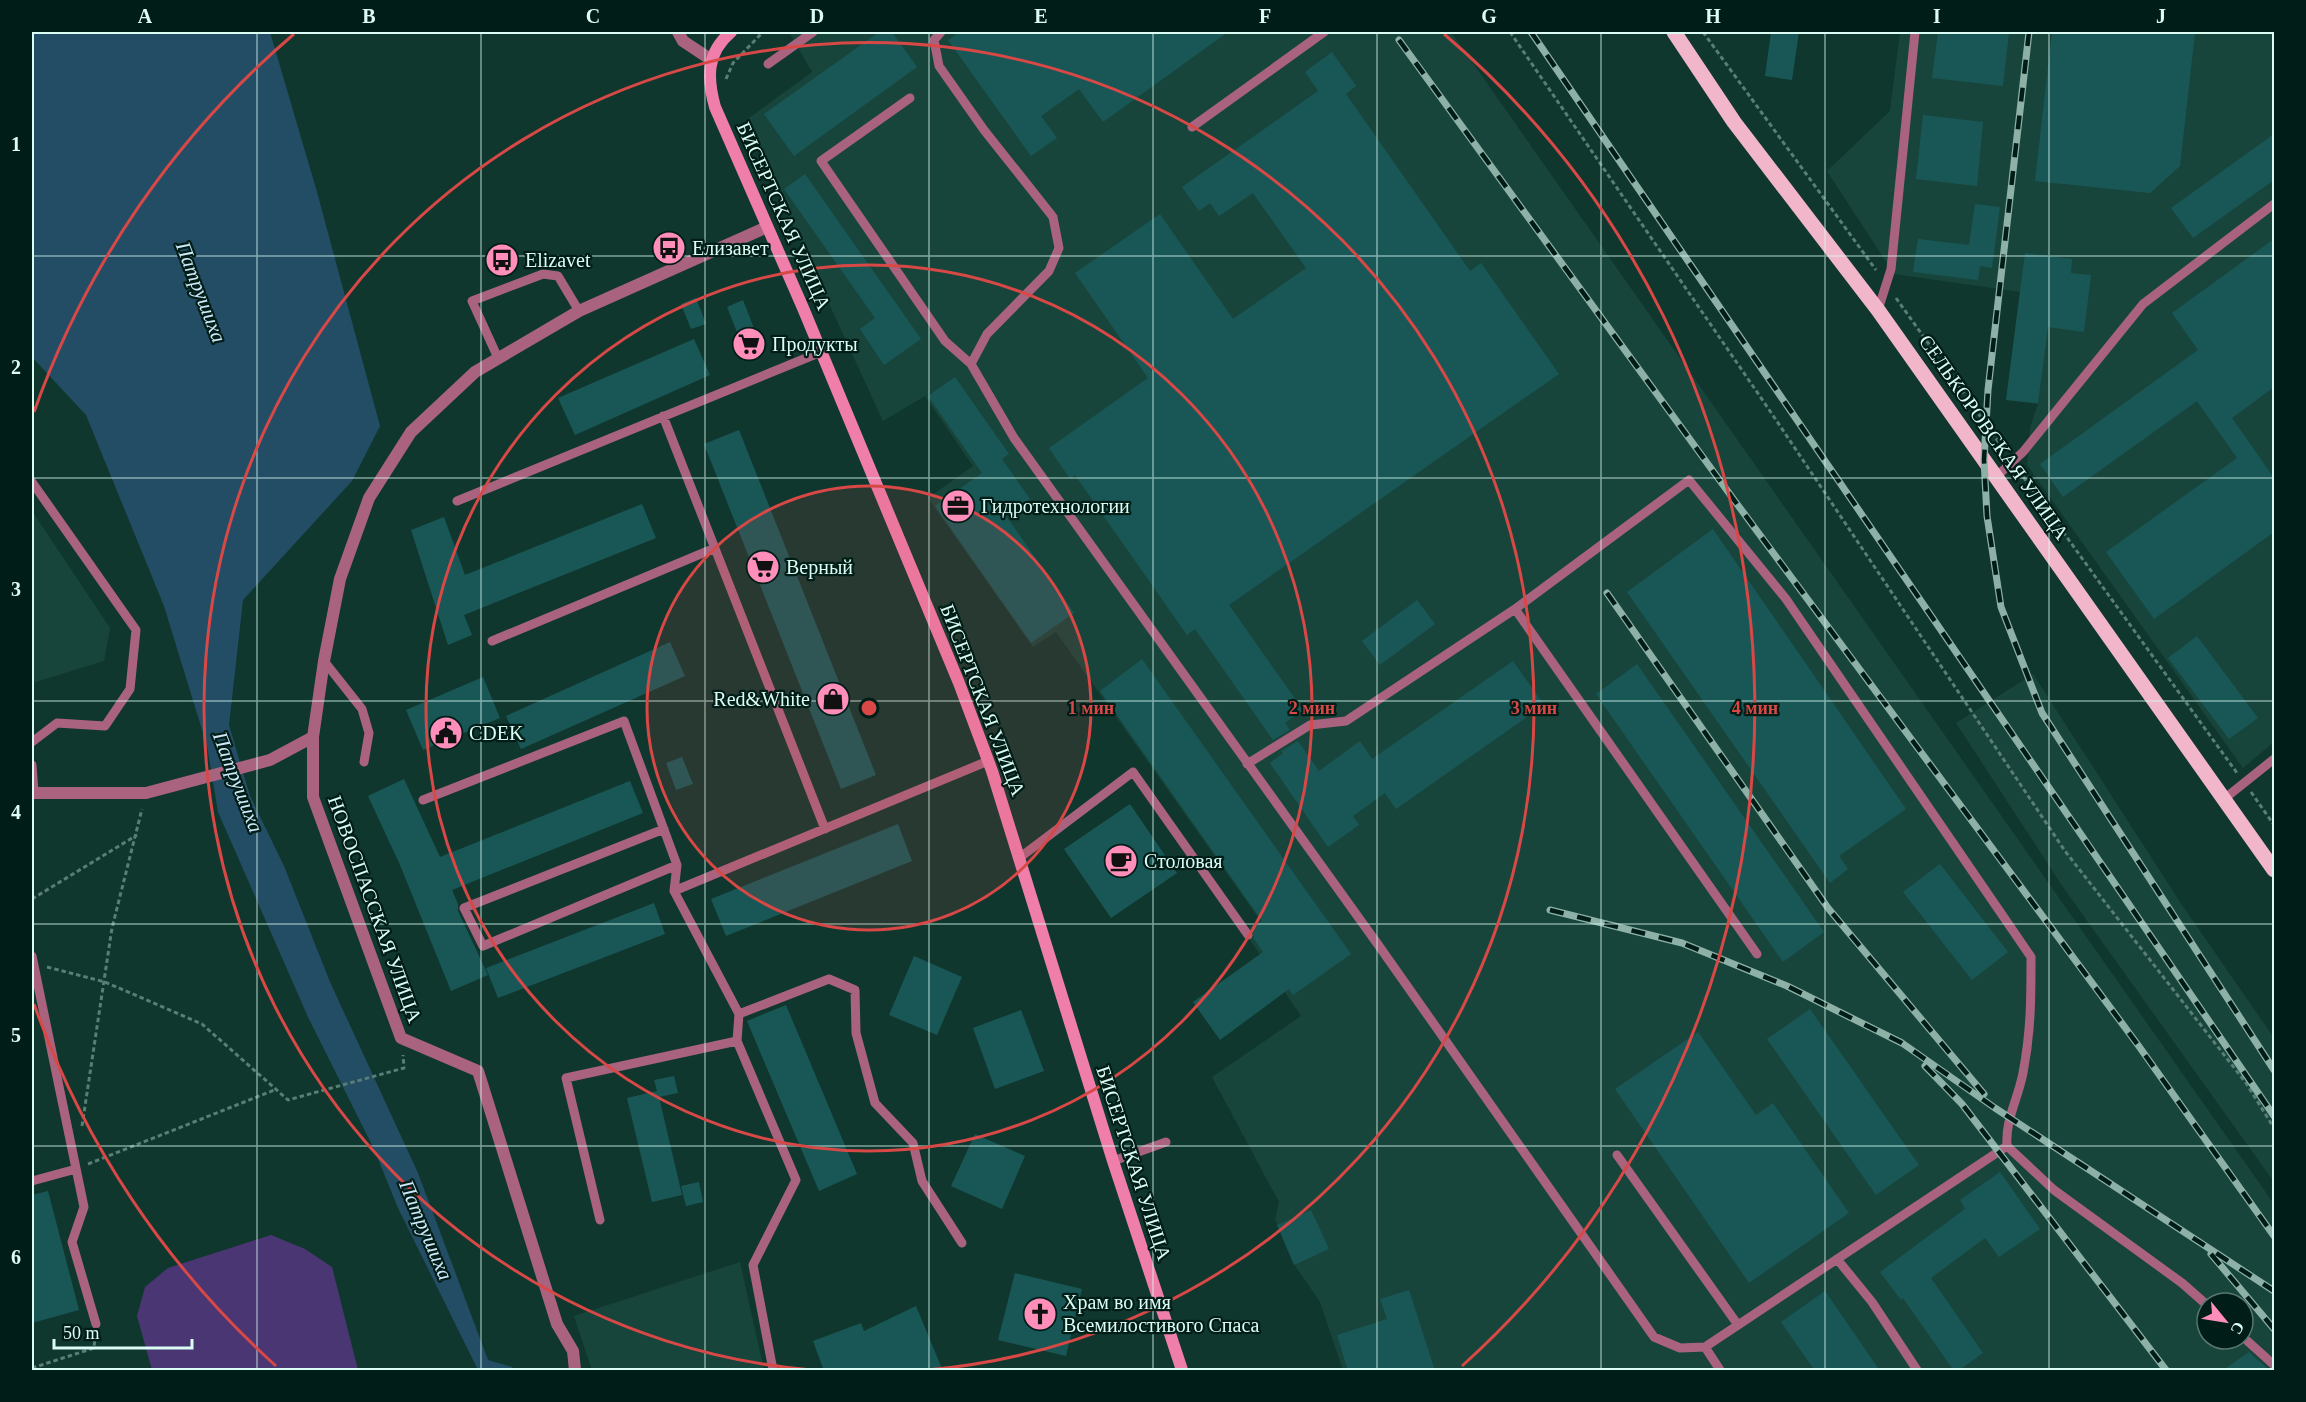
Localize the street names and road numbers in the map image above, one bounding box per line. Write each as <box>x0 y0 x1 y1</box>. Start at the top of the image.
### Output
street label: БИСЕРТСКАЯ УЛИЦА <box>732 119 836 314</box>
street label: СЕЛЬКОРОВСКАЯ УЛИЦА <box>1914 330 2074 545</box>
street label: БИСЕРТСКАЯ УЛИЦА <box>935 601 1030 800</box>
street label: НОВОСПАССКАЯ УЛИЦА <box>323 793 427 1026</box>
street label: БИСЕРТСКАЯ УЛИЦА <box>1091 1063 1176 1264</box>

